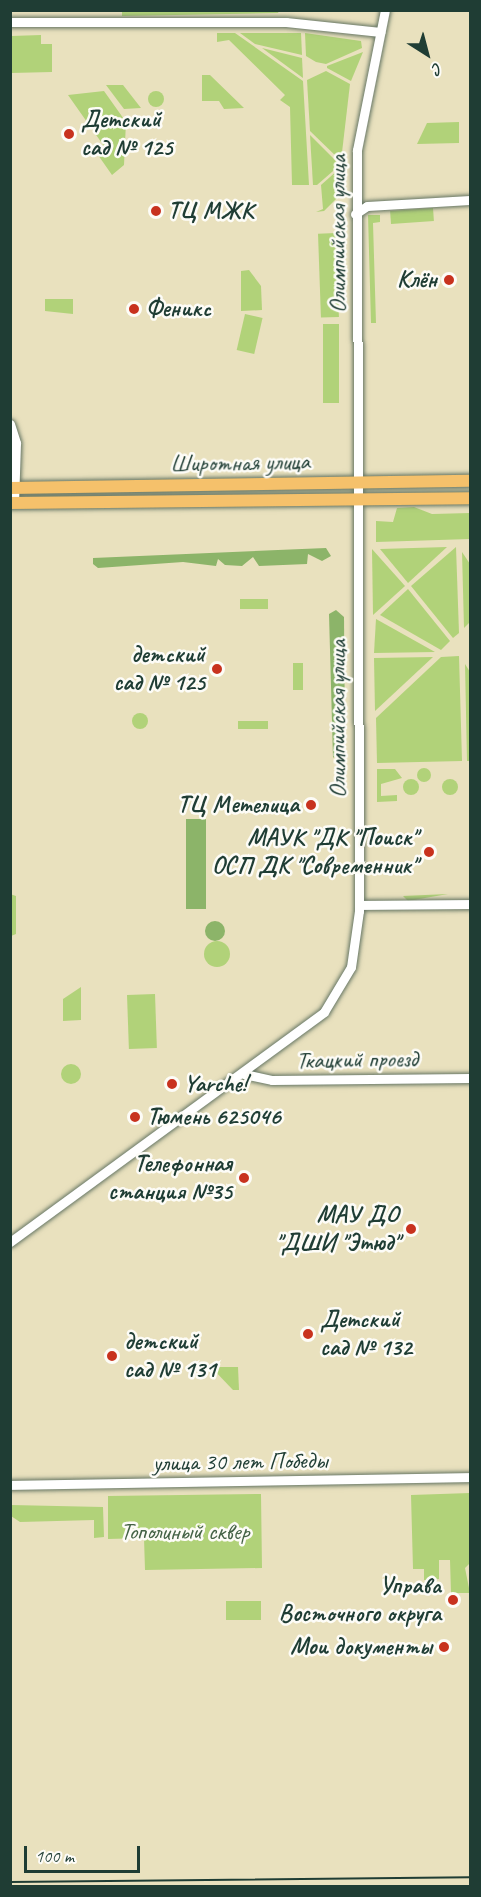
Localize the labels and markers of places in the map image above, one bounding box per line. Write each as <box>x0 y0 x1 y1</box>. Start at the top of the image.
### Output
place label: Детский сад № 125 <box>81 106 173 162</box>
marker: Детский сад № 125 <box>62 127 76 141</box>
place label: ТЦ МЖК <box>168 197 254 225</box>
marker: ТЦ МЖК <box>149 204 163 218</box>
place label: Клён <box>397 266 437 294</box>
marker: Клён <box>442 273 456 287</box>
place label: Феникс <box>146 295 211 323</box>
marker: Феникс <box>127 302 141 316</box>
place label: детский сад № 125 <box>113 641 205 697</box>
marker: детский сад № 125 <box>210 662 224 676</box>
place label: ТЦ Метелица <box>179 791 299 819</box>
marker: ТЦ Метелица <box>304 798 318 812</box>
place label: МАУК "ДК "Поиск" ОСП ДК "Современник" <box>213 824 417 880</box>
marker: МАУК "ДК "Поиск" ОСП ДК "Современник" <box>422 845 436 859</box>
place label: Yarche! <box>184 1070 247 1098</box>
marker: Yarche! <box>165 1077 179 1091</box>
place label: Тюмень 625046 <box>147 1103 280 1131</box>
marker: Тюмень 625046 <box>128 1110 142 1124</box>
place label: Телефонная станция №35 <box>108 1150 232 1206</box>
marker: Телефонная станция №35 <box>237 1171 251 1185</box>
place label: МАУ ДО "ДШИ "Этюд" <box>275 1201 399 1257</box>
marker: МАУ ДО "ДШИ "Этюд" <box>404 1222 418 1236</box>
place label: Детский сад № 132 <box>320 1306 412 1362</box>
marker: Детский сад № 132 <box>301 1327 315 1341</box>
place label: детский сад № 131 <box>124 1328 216 1384</box>
marker: детский сад № 131 <box>105 1349 119 1363</box>
place label: Управа Восточного округа <box>279 1572 441 1628</box>
marker: Управа Восточного округа <box>446 1593 460 1607</box>
place label: Мои документы <box>289 1633 432 1661</box>
marker: Мои документы <box>437 1640 451 1654</box>

